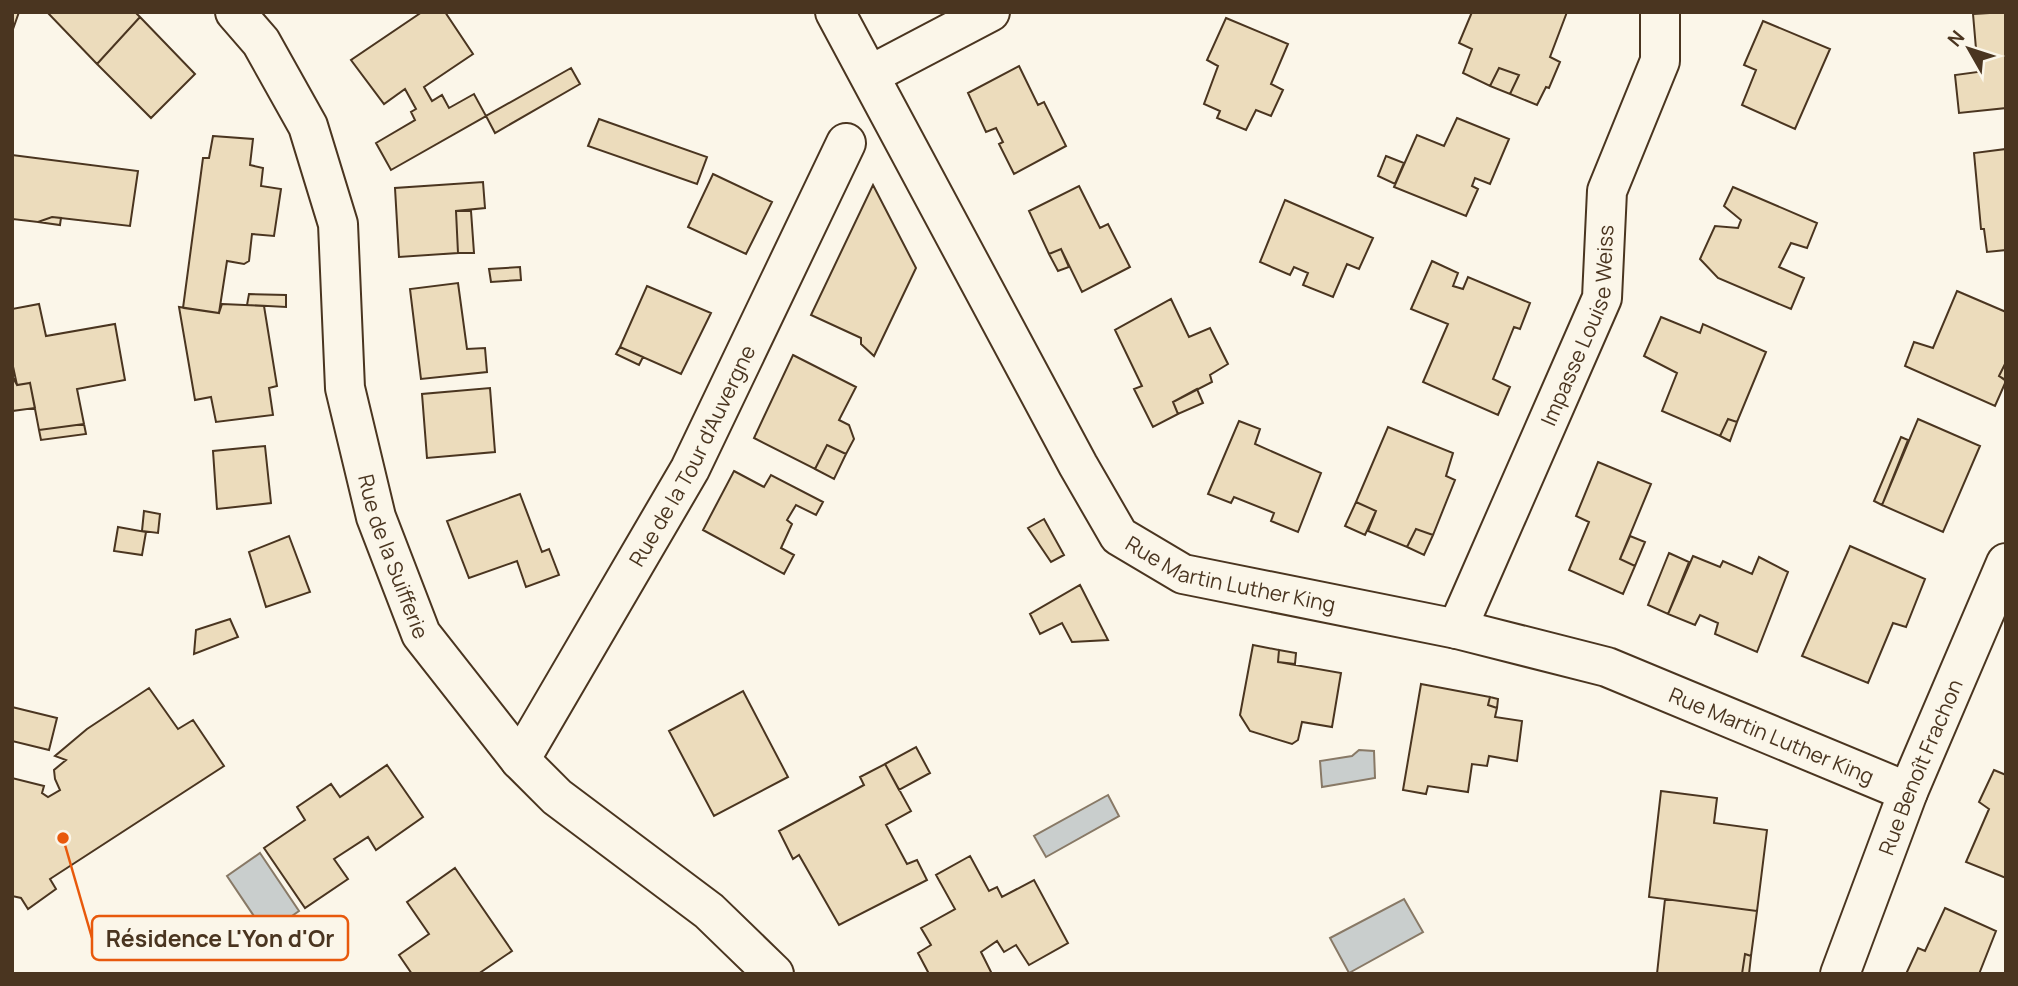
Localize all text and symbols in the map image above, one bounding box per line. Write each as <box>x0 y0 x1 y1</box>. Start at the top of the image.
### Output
north arrow <box>1934 14 2004 84</box>
text: N <box>1941 25 1970 52</box>
street label: Impasse Louise Weiss <box>1534 224 1619 430</box>
street label: Rue de la Tour d'Auvergne <box>622 340 761 571</box>
street label: Rue de la Suifferie <box>352 471 435 643</box>
street label: Rue Martin Luther King <box>1121 529 1338 618</box>
street label: Rue Benoît Frachon <box>1872 675 1969 859</box>
street label: Rue Martin Luther King <box>1665 680 1878 790</box>
callout: Résidence L'Yon d'Or <box>92 916 348 960</box>
text: Résidence L'Yon d'Or <box>106 922 334 954</box>

